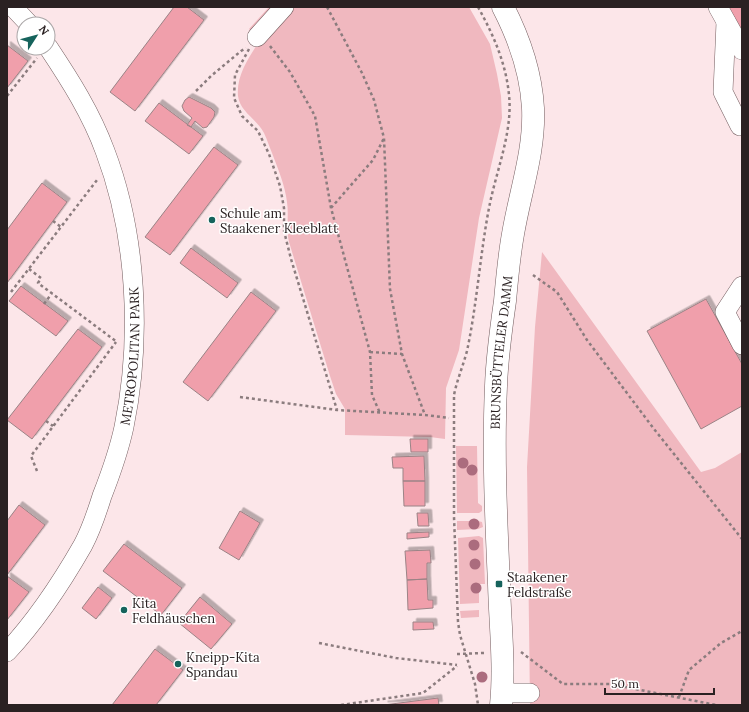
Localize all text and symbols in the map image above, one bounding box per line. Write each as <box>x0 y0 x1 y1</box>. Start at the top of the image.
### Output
north arrow <box>16 16 56 56</box>
text: N <box>36 23 53 38</box>
place label: Schule am Staakener Kleeblatt <box>220 205 338 237</box>
marker: Schule am Staakener Kleeblatt <box>207 215 217 225</box>
street label: BRUNSBÜTTELER DAMM <box>486 275 516 429</box>
street label: METROPOLITAN PARK <box>116 286 143 427</box>
place label: Staakener Feldstraße <box>507 569 571 601</box>
marker: Staakener Feldstraße <box>494 579 504 589</box>
place label: Kita Feldhäuschen <box>132 595 215 627</box>
marker: Kita Feldhäuschen <box>119 605 129 615</box>
place label: Kneipp-Kita Spandau <box>186 649 260 681</box>
marker: Kneipp-Kita Spandau <box>173 659 183 669</box>
scale bar <box>605 670 714 696</box>
text: 50 m <box>611 676 639 691</box>

